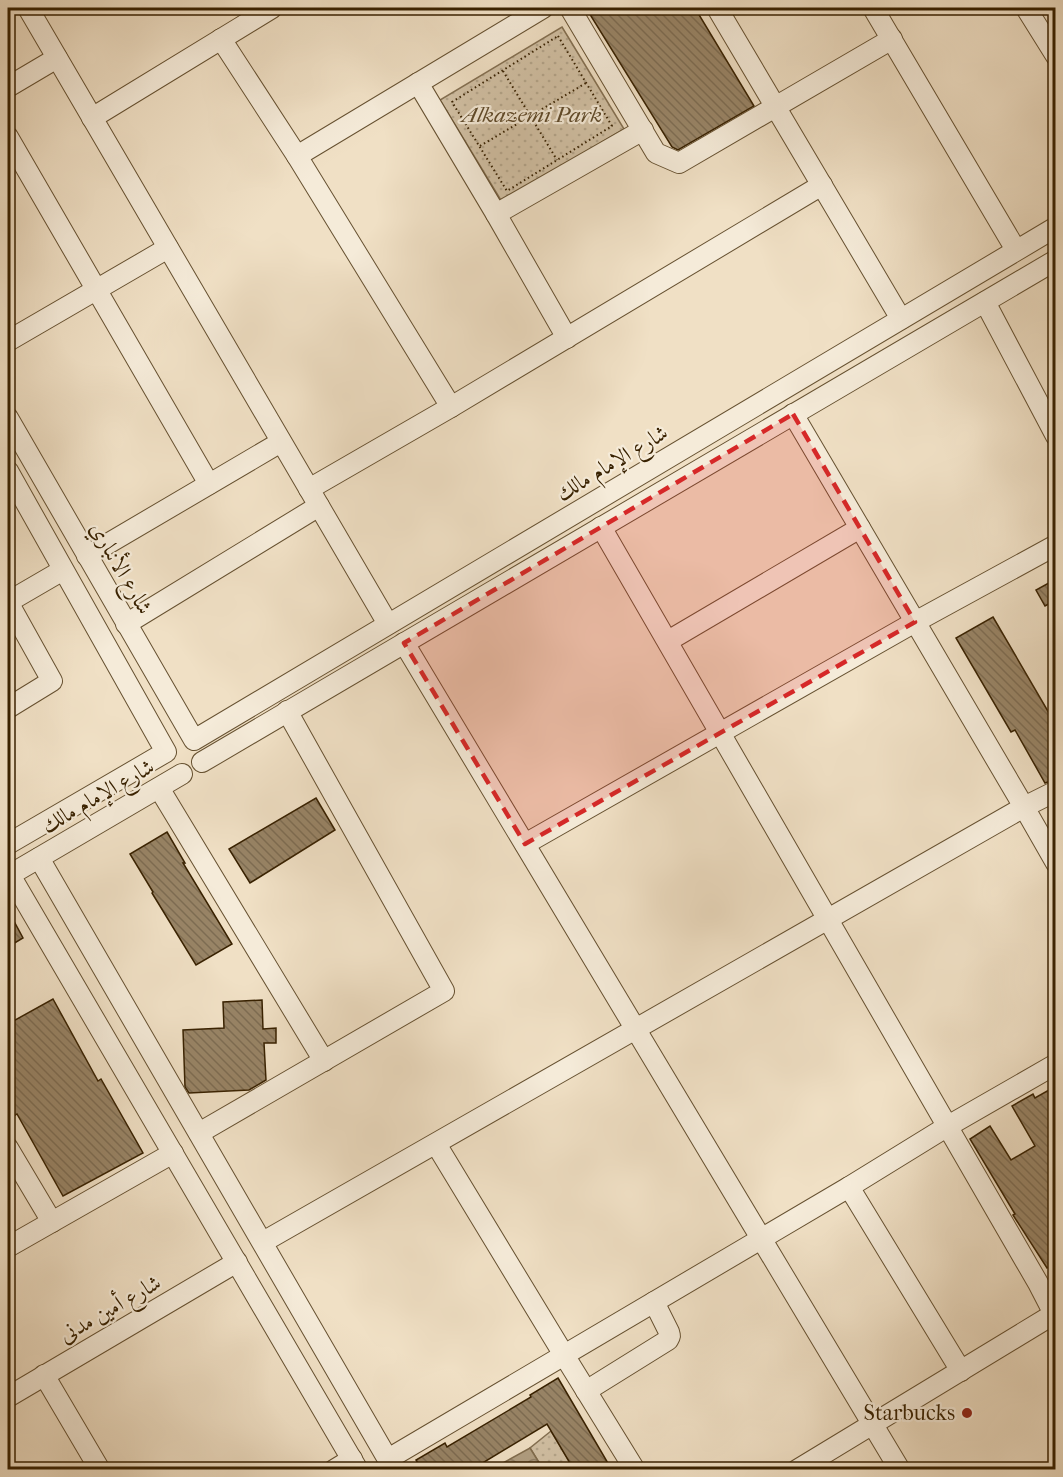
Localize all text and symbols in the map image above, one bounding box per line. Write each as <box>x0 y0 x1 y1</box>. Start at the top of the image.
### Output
park label: Alkazemi Park <box>459 102 602 128</box>
street label: شارع الإمام مالك <box>551 419 676 512</box>
street label: شارع الأنباري <box>80 516 160 621</box>
street label: شارع الإمام مالك <box>37 753 162 844</box>
street label: شارع أمين مدنى <box>53 1267 168 1353</box>
place label: Starbucks <box>864 1400 955 1426</box>
marker: Starbucks <box>960 1406 974 1420</box>

